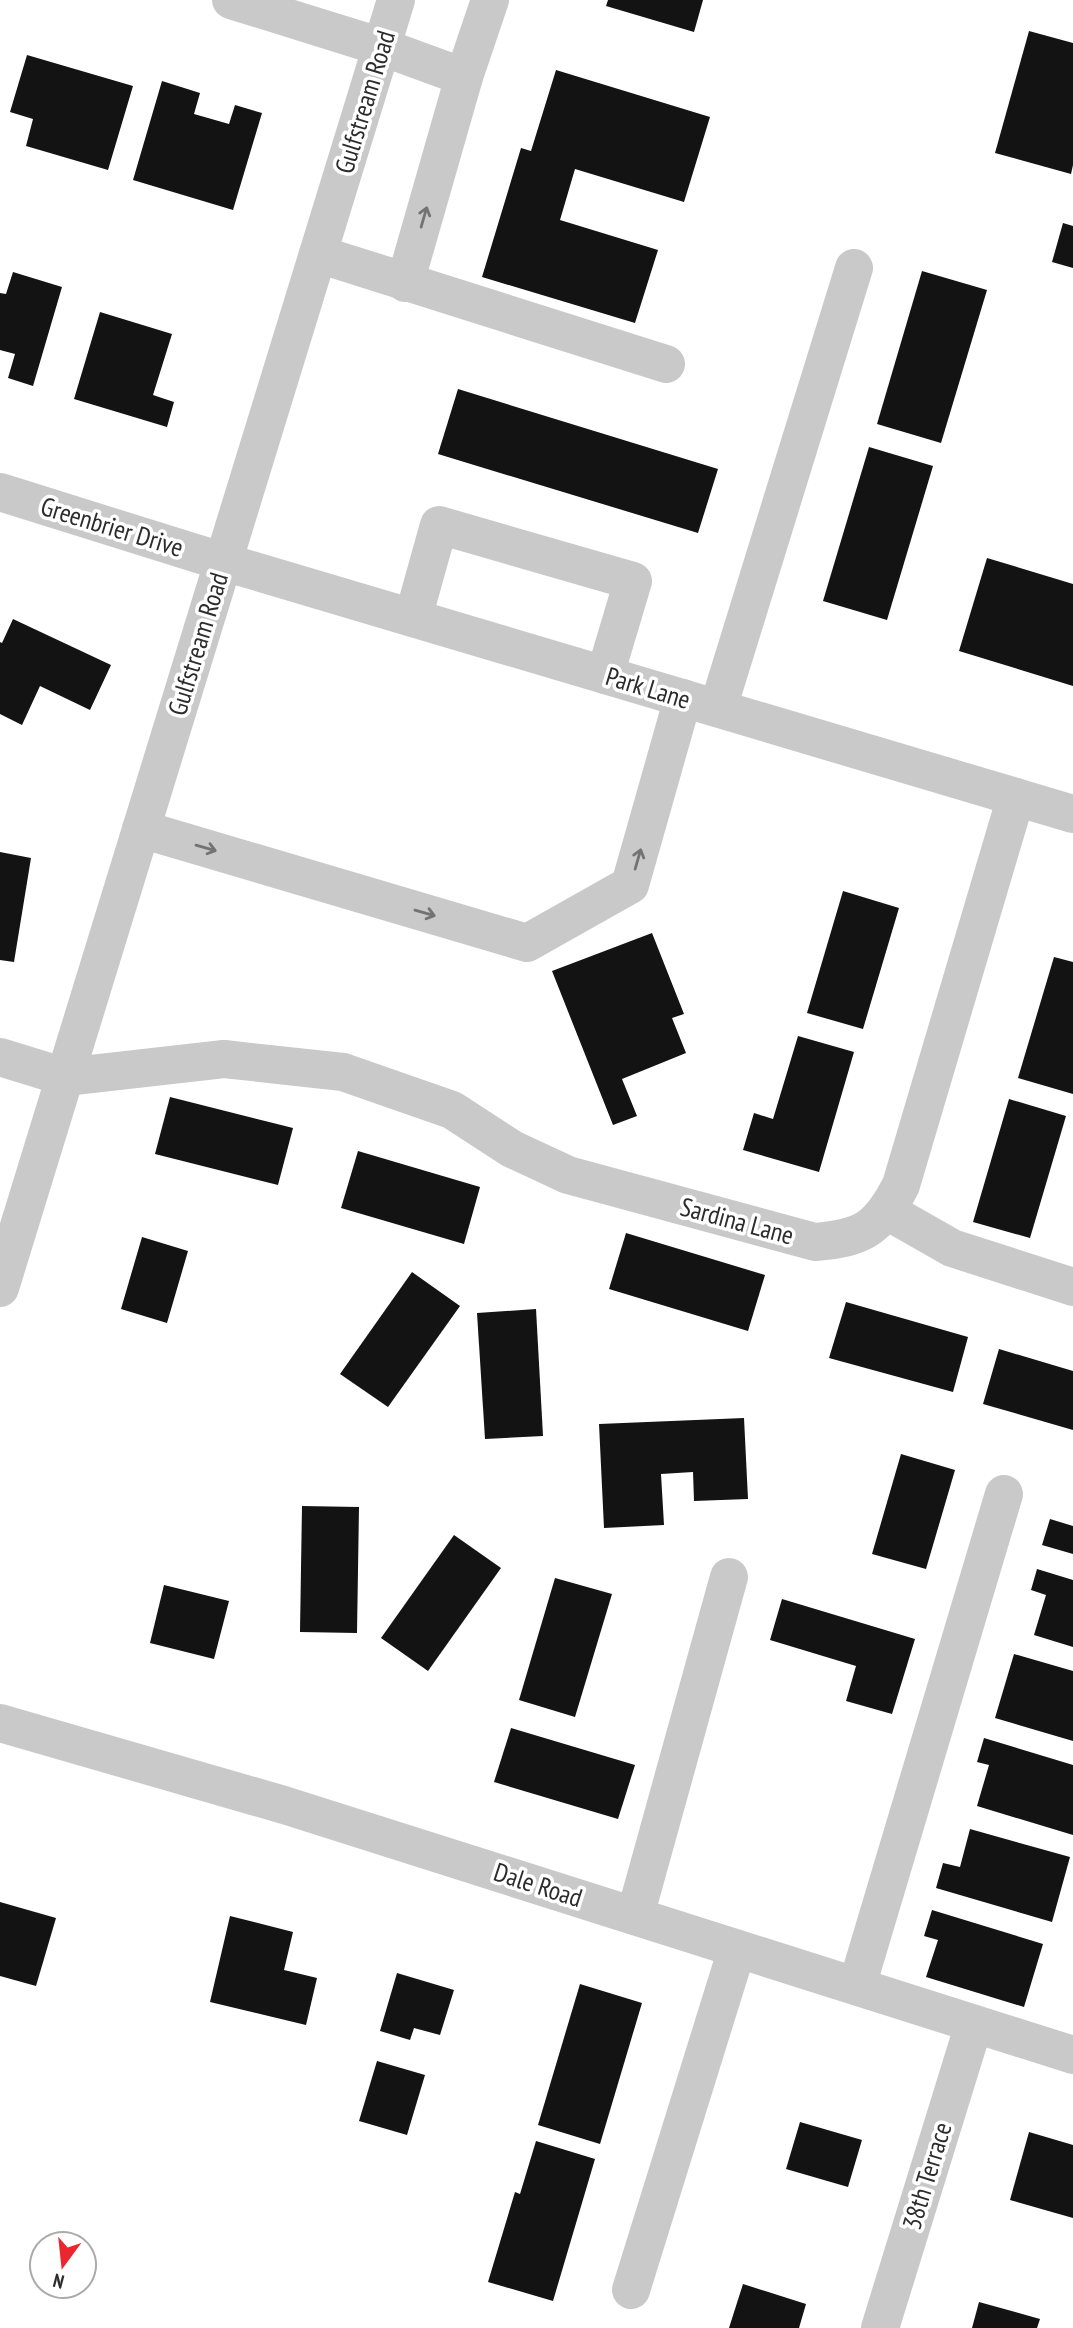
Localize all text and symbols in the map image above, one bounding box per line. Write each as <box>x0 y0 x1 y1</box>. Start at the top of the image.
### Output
street label: Gulfstream Road <box>327 26 402 177</box>
one-way arrow <box>418 206 431 229</box>
street label: Greenbrier Drive <box>37 489 187 564</box>
street label: Gulfstream Road <box>160 568 235 719</box>
street label: Park Lane <box>602 659 694 716</box>
one-way arrow <box>195 843 217 856</box>
one-way arrow <box>632 848 645 870</box>
one-way arrow <box>413 907 435 920</box>
street label: Sardina Lane <box>677 1190 797 1251</box>
street label: Dale Road <box>490 1855 586 1914</box>
street label: 38th Terrace <box>895 2118 958 2234</box>
north arrow <box>28 2230 98 2300</box>
text: N <box>51 2269 67 2294</box>

